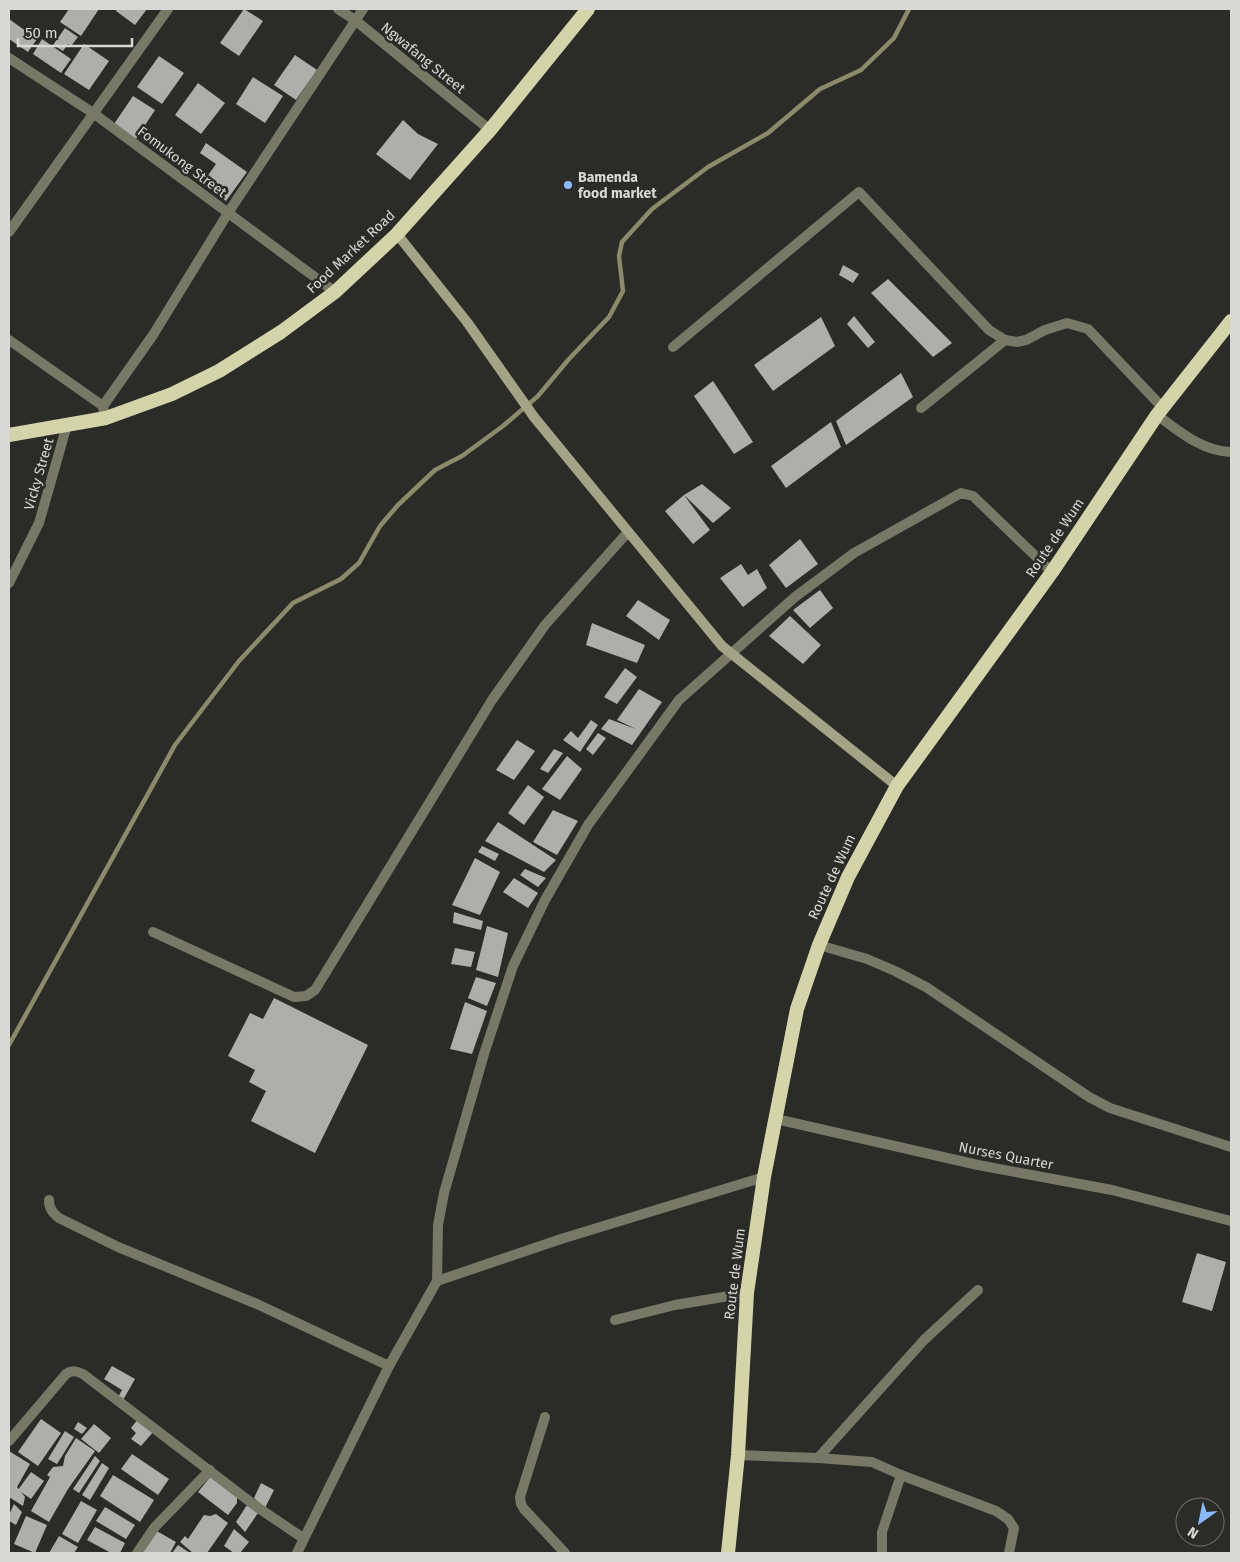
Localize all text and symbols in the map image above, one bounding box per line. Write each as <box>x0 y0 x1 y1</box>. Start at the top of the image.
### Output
scale bar <box>18 15 131 47</box>
street label: Ngwafang Street <box>377 19 469 98</box>
text: 50 m <box>25 24 58 42</box>
street label: Fomukong Street <box>134 123 231 202</box>
place label: Bamenda food market <box>578 169 657 202</box>
marker: Bamenda food market <box>562 179 574 191</box>
street label: Food Market Road <box>303 207 399 297</box>
street label: Vicky Street <box>21 435 58 512</box>
street label: Route de Wum <box>1022 495 1088 581</box>
street label: Route de Wum <box>805 832 859 922</box>
street label: Nurses Quarter <box>957 1138 1055 1174</box>
street label: Route de Wum <box>721 1227 749 1321</box>
north arrow <box>1175 1497 1225 1547</box>
text: N <box>1185 1523 1202 1542</box>

